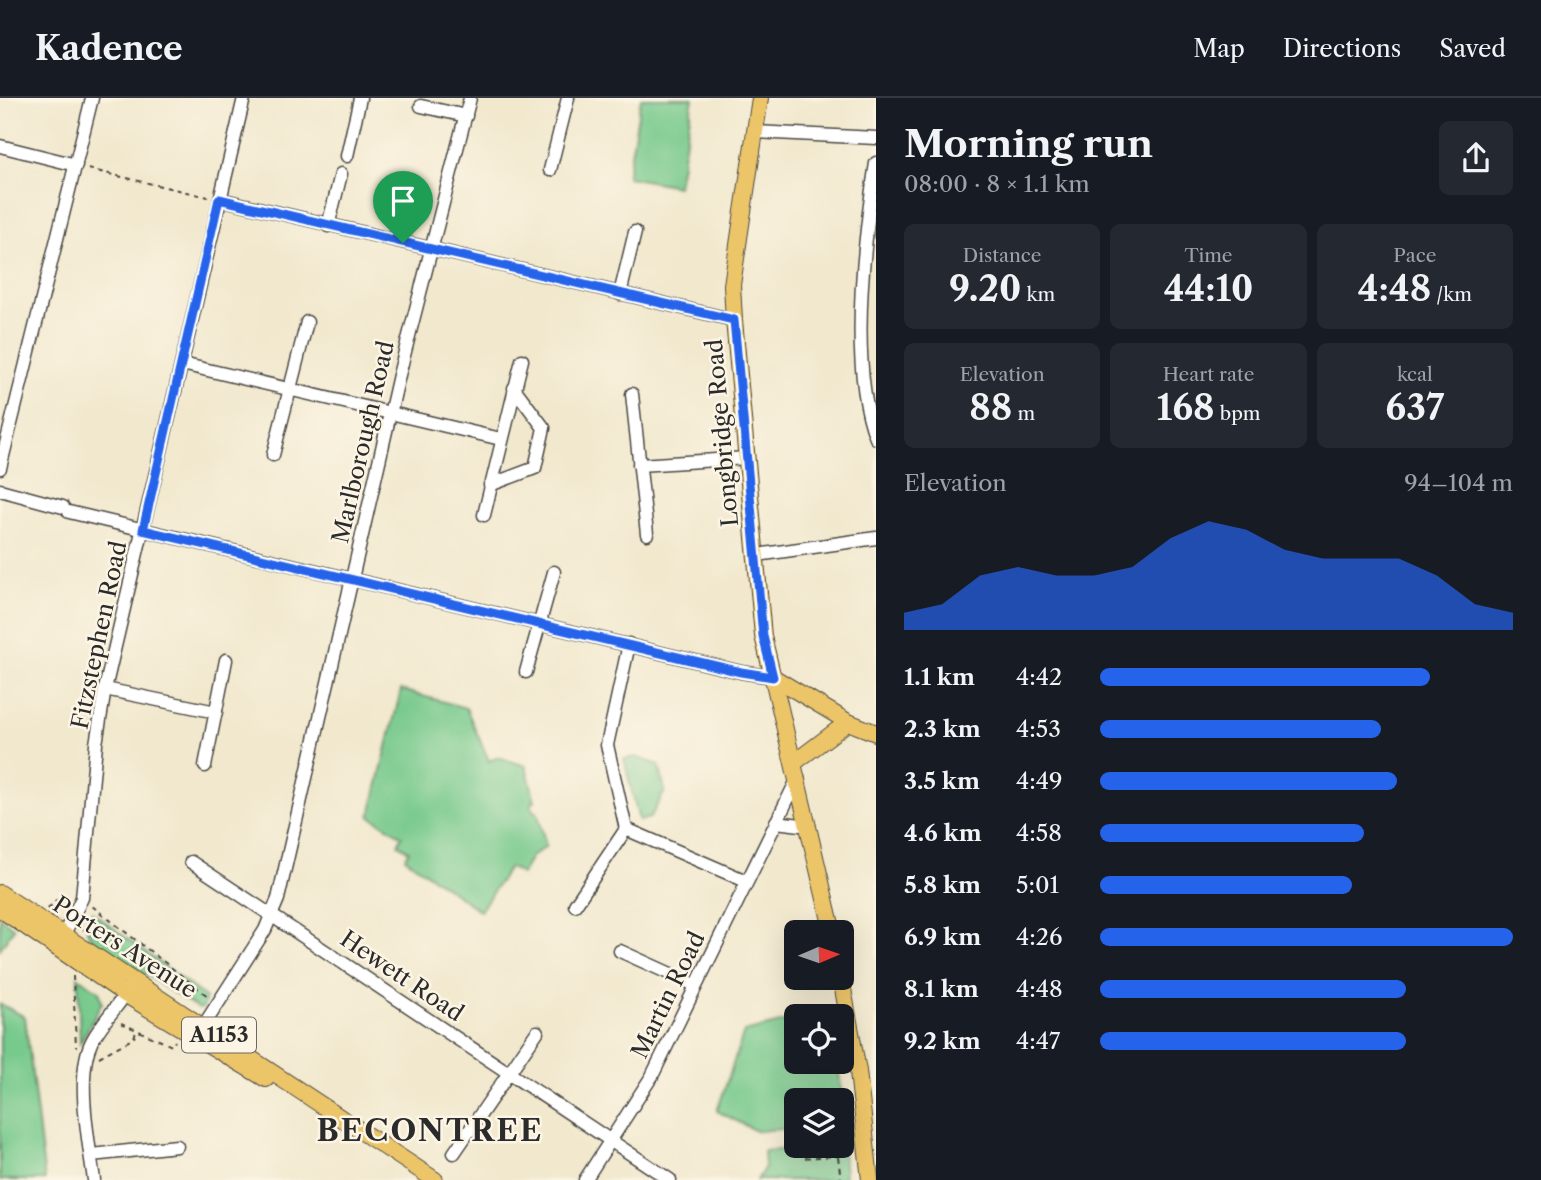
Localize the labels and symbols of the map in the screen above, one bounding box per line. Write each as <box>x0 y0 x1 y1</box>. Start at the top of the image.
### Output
pin <box>373 171 433 243</box>
street label: Marlborough Road <box>326 338 400 546</box>
street label: Longbridge Road <box>700 338 744 528</box>
street label: Fitzstephen Road <box>65 538 133 732</box>
street label: Porters Avenue <box>48 890 202 1004</box>
north arrow <box>784 920 854 990</box>
street label: Hewett Road <box>335 925 469 1027</box>
street label: Martin Road <box>625 927 711 1063</box>
road number: A1153 <box>182 1018 256 1052</box>
district label: BECONTREE <box>316 1112 544 1149</box>

